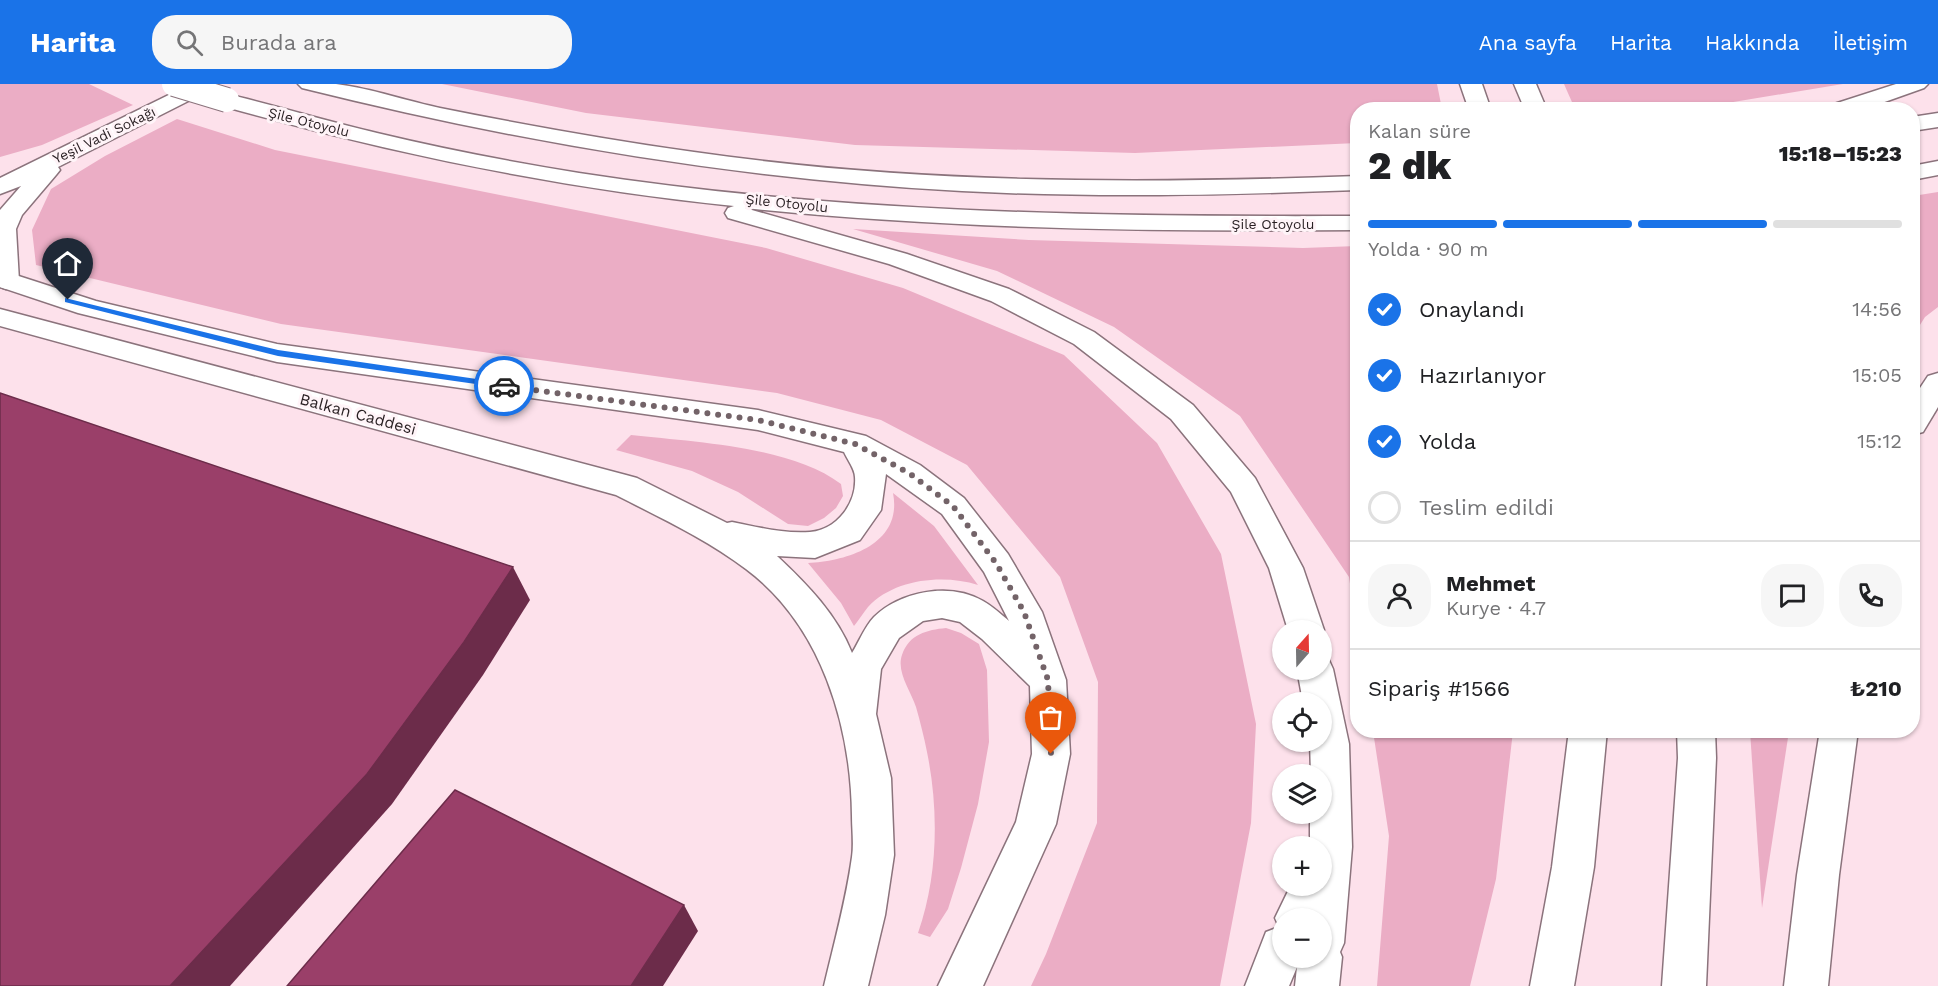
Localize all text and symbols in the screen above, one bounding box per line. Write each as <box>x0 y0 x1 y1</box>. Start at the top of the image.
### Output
search box <box>152 15 572 69</box>
text: Harita <box>30 26 116 59</box>
icon: search <box>173 26 206 59</box>
text: Burada ara <box>221 30 337 55</box>
text: Ana sayfa <box>1479 30 1577 55</box>
text: Harita <box>1610 30 1672 55</box>
text: Hakkında <box>1705 30 1800 55</box>
text: İletişim <box>1833 30 1908 55</box>
street label: Yeşil Vadi Sokağı <box>50 103 158 167</box>
street label: Şile Otoyolu <box>267 104 351 140</box>
text: Kalan süre <box>1368 119 1471 143</box>
text: 15:18–15:23 <box>1779 141 1902 166</box>
text: 2 dk <box>1368 143 1451 188</box>
street label: Şile Otoyolu <box>745 191 829 215</box>
street label: Şile Otoyolu <box>1232 216 1314 232</box>
text: Yolda · 90 m <box>1368 237 1488 261</box>
pin <box>42 238 93 300</box>
icon: home <box>51 247 84 280</box>
icon: check <box>1368 293 1401 326</box>
text: Onaylandı <box>1419 297 1525 322</box>
text: 14:56 <box>1852 297 1902 321</box>
courier <box>474 356 534 416</box>
icon: check <box>1368 359 1401 392</box>
text: Hazırlanıyor <box>1419 363 1546 388</box>
text: 15:05 <box>1853 363 1902 387</box>
icon: car <box>488 370 521 403</box>
street label: Balkan Caddesi <box>298 389 418 439</box>
icon: check <box>1368 425 1401 458</box>
text: Yolda <box>1419 429 1476 454</box>
text: 15:12 <box>1857 429 1902 453</box>
text: Teslim edildi <box>1419 495 1554 520</box>
button: person <box>1368 564 1431 627</box>
button: chat <box>1761 564 1824 627</box>
button: phone <box>1839 564 1902 627</box>
text: Mehmet <box>1446 571 1535 596</box>
text: Kurye · 4.7 <box>1446 596 1546 620</box>
north arrow <box>1272 620 1332 680</box>
map controls <box>1272 620 1332 968</box>
text: Sipariş #1566 <box>1368 676 1510 701</box>
text: ₺210 <box>1850 676 1902 701</box>
pin <box>1025 692 1076 754</box>
button: locate <box>1272 692 1332 752</box>
icon: bag <box>1034 701 1067 734</box>
button: layers <box>1272 764 1332 824</box>
button: + <box>1272 836 1332 896</box>
button: − <box>1272 908 1332 968</box>

